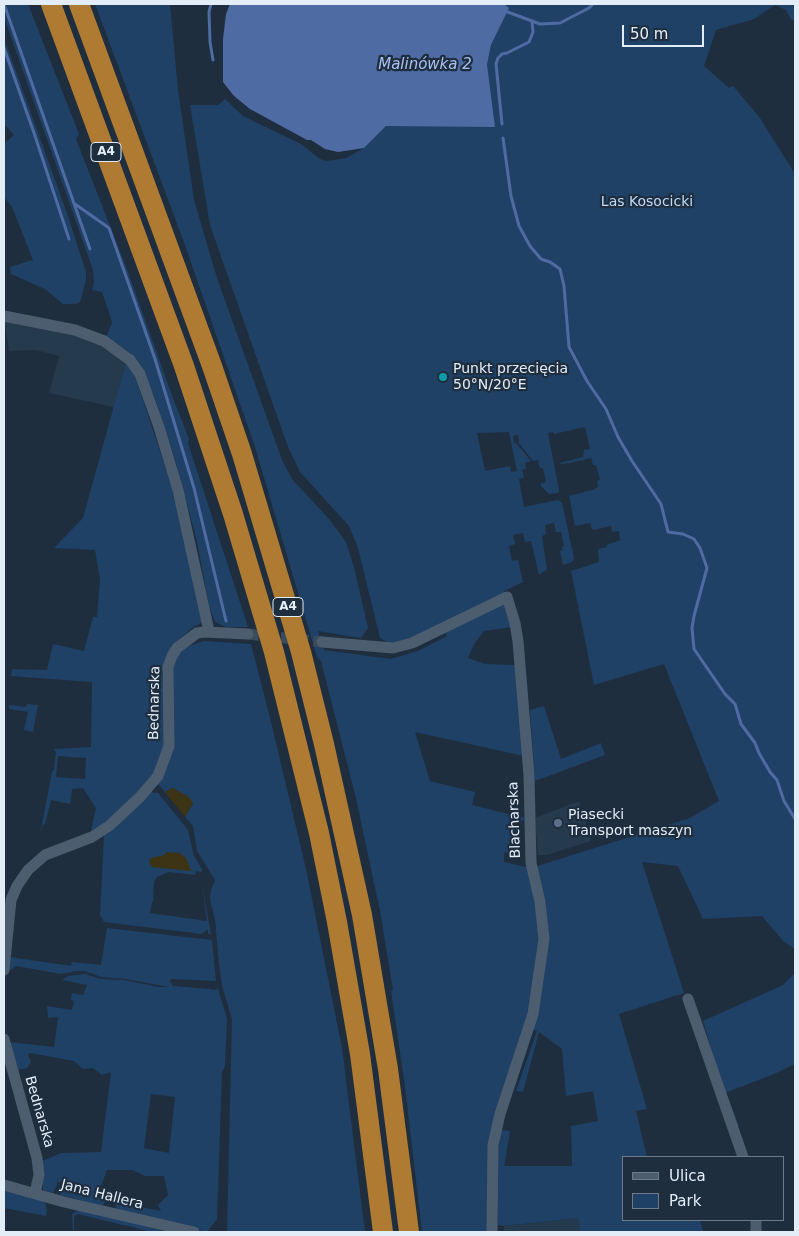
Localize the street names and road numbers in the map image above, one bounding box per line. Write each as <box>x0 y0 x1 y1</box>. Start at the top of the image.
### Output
road number: A4 <box>91 142 121 162</box>
road number: A4 <box>273 598 303 616</box>
street label: Bednarska <box>146 666 164 740</box>
street label: Blacharska <box>505 781 525 859</box>
street label: Bednarska <box>21 1074 57 1150</box>
street label: Jana Hallera <box>59 1177 145 1213</box>

